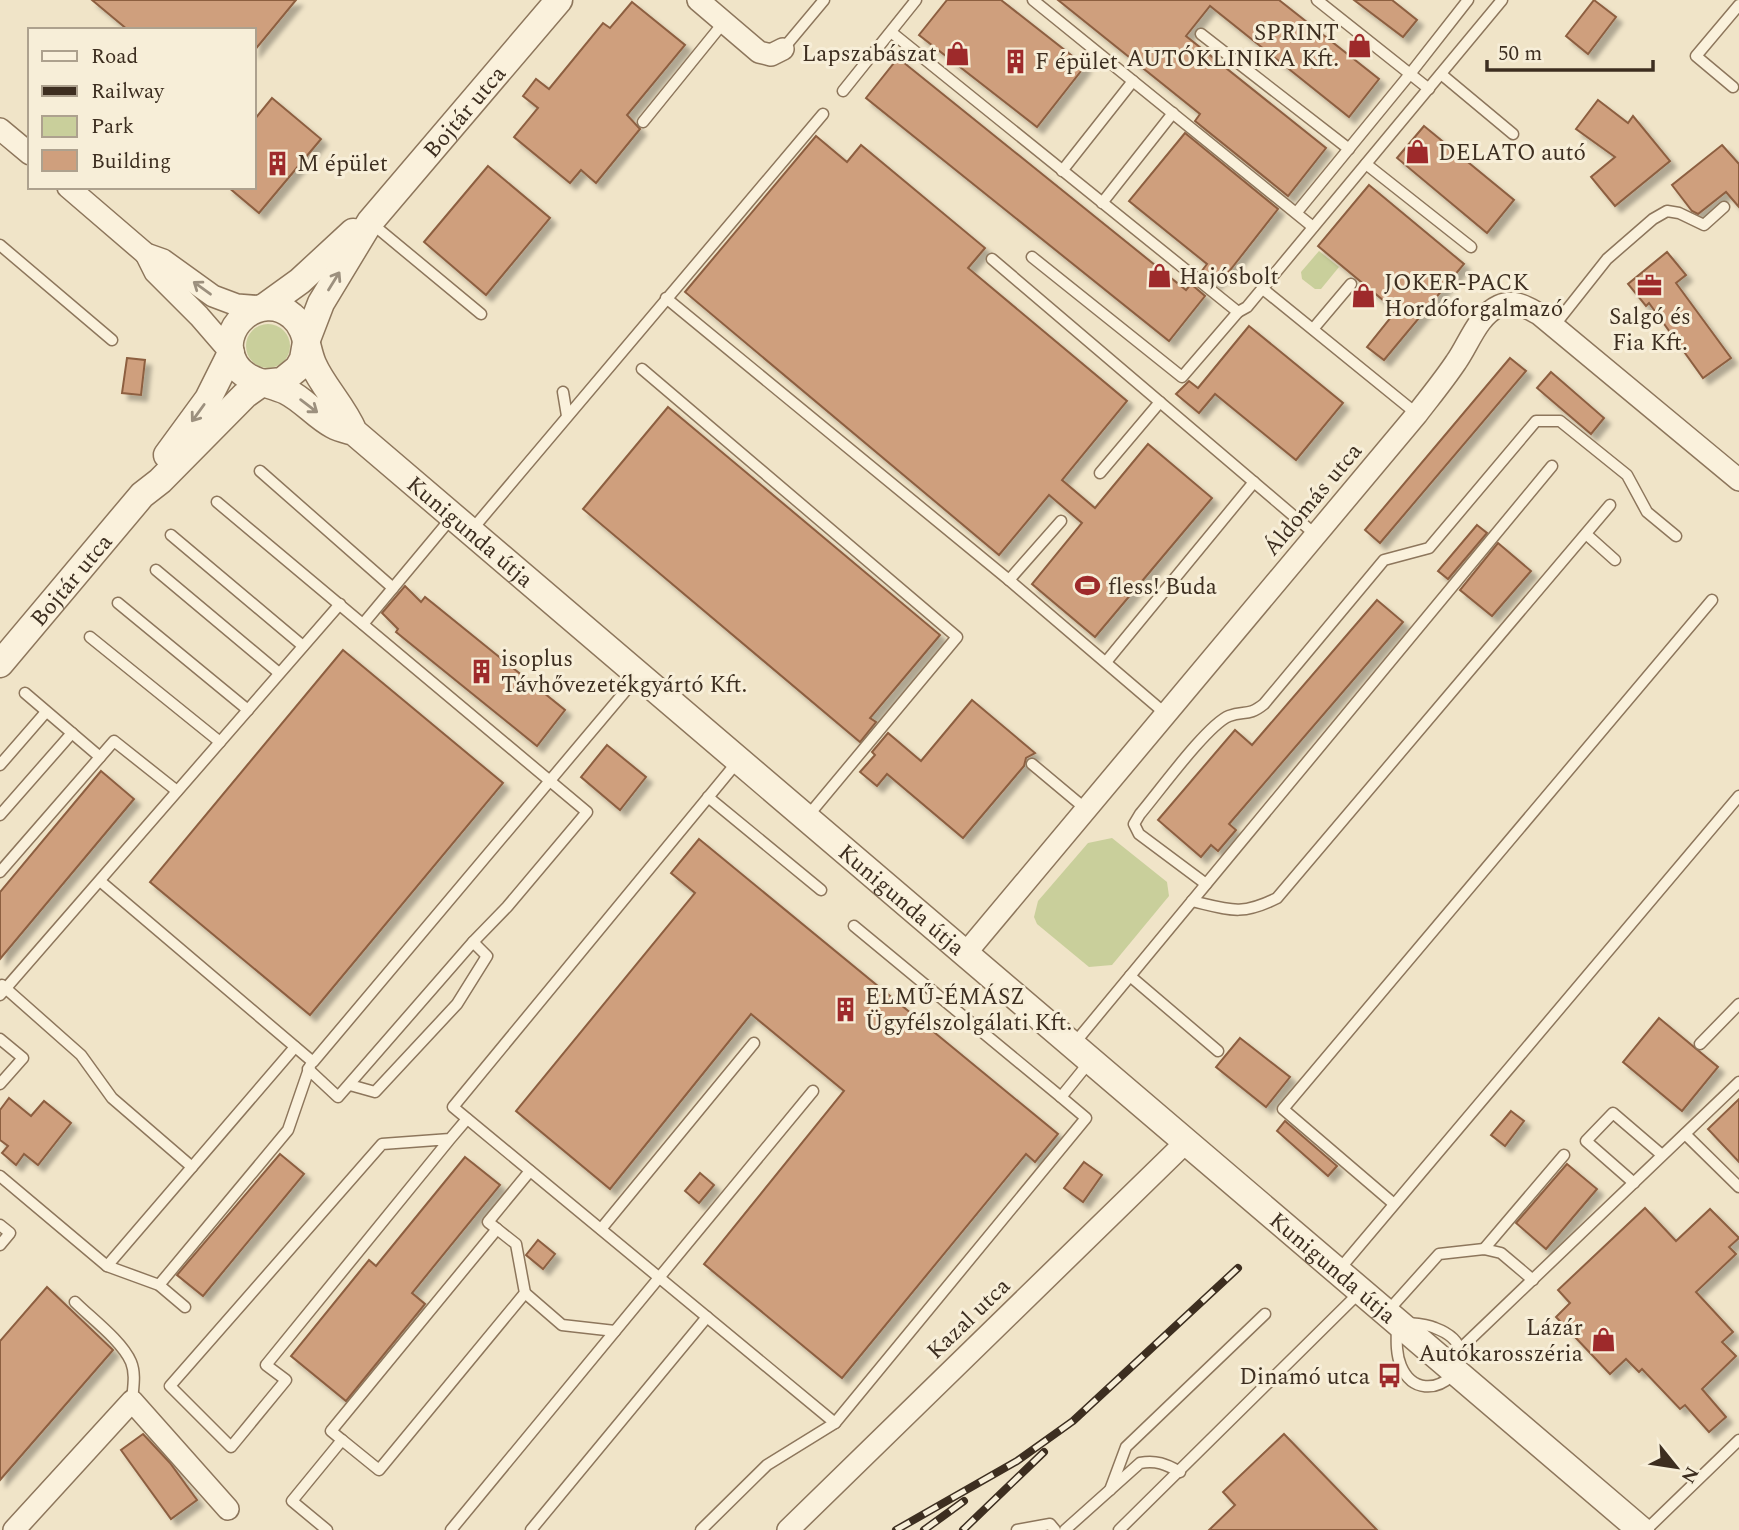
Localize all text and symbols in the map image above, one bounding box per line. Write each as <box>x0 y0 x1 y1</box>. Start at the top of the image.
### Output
place label: SPRINT AUTÓKLINIKA Kft. <box>1127 16 1339 77</box>
legend <box>28 28 256 189</box>
scale bar <box>1487 28 1653 72</box>
shop icon: SPRINT AUTÓKLINIKA Kft. <box>1345 31 1373 59</box>
place label: Lapszabászat <box>802 37 937 72</box>
text: 50 m <box>1498 38 1542 70</box>
shop icon: Lapszabászat <box>943 39 971 67</box>
text: Road <box>91 41 138 73</box>
place label: F épület <box>1035 45 1118 80</box>
building icon: F épület <box>1001 47 1029 75</box>
street label: Bojtár utca <box>415 58 515 167</box>
text: Railway <box>91 76 165 108</box>
text: Park <box>91 111 135 143</box>
place label: DELATO autó <box>1438 136 1586 171</box>
shop icon: DELATO autó <box>1404 138 1432 166</box>
text: Building <box>91 146 171 178</box>
place label: M épület <box>297 147 388 182</box>
building icon: M épület <box>263 149 291 177</box>
place label: Hajósbolt <box>1179 260 1279 295</box>
shop icon: Hajósbolt <box>1145 262 1173 290</box>
place label: JOKER-PACK Hordóforgalmazó <box>1384 266 1563 327</box>
one-way arrow <box>327 271 341 291</box>
office icon: Salgó és Fia Kft. <box>1636 272 1664 300</box>
one-way arrow <box>193 281 212 295</box>
shop icon: JOKER-PACK Hordóforgalmazó <box>1350 281 1378 309</box>
place label: Salgó és Fia Kft. <box>1609 300 1691 361</box>
one-way arrow <box>299 399 317 414</box>
one-way arrow <box>191 403 205 422</box>
street label: Áldomás utca <box>1255 435 1371 564</box>
street label: Kunigunda útja <box>398 468 541 597</box>
street label: Bojtár utca <box>22 526 122 635</box>
place label: fless! Buda <box>1108 570 1217 605</box>
sports icon: fless! Buda <box>1074 572 1102 600</box>
place label: isoplus Távhővezetékgyártó Kft. <box>501 642 747 703</box>
building icon: isoplus Távhővezetékgyártó Kft. <box>467 657 495 685</box>
street label: Kunigunda útja <box>830 836 972 965</box>
place label: ELMŰ-ÉMÁSZ Ügyfélszolgálati Kft. <box>865 980 1072 1041</box>
building icon: ELMŰ-ÉMÁSZ Ügyfélszolgálati Kft. <box>831 995 859 1023</box>
street label: Kunigunda útja <box>1261 1204 1403 1333</box>
street label: Kazal utca <box>919 1270 1019 1368</box>
place label: Lázár Autókarosszéria <box>1418 1311 1583 1372</box>
shop icon: Lázár Autókarosszéria <box>1589 1326 1617 1354</box>
place label: Dinamó utca <box>1239 1360 1370 1395</box>
bus stop icon: Dinamó utca <box>1376 1362 1404 1390</box>
north arrow <box>1641 1432 1711 1502</box>
text: N <box>1673 1461 1706 1489</box>

